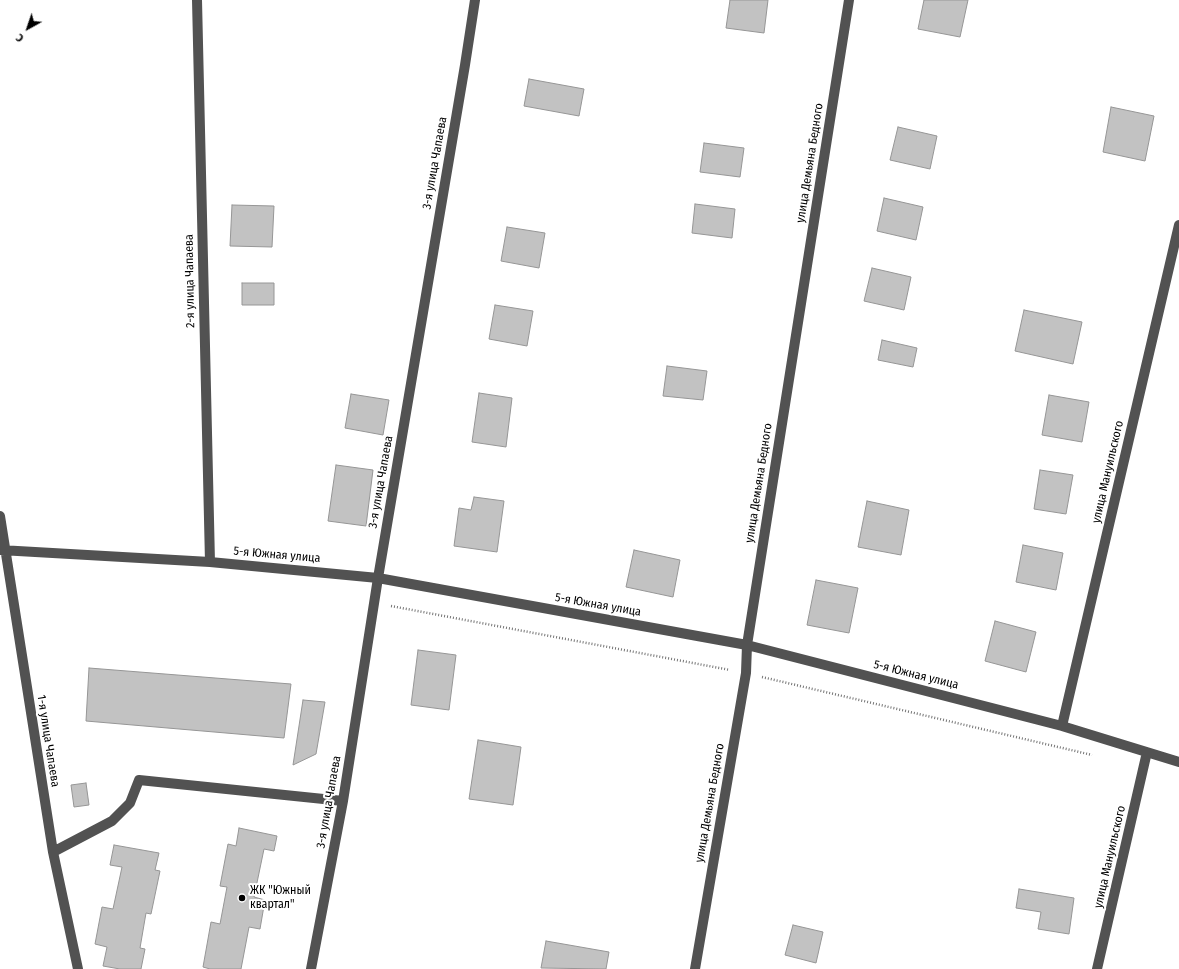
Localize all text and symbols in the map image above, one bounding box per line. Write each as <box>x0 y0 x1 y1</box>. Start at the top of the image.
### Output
north arrow <box>8 8 48 48</box>
text: С <box>14 31 26 44</box>
street label: улица Демьяна Бедного <box>793 102 827 224</box>
street label: 3-я улица Чапаева <box>420 116 450 210</box>
street label: 2-я улица Чапаева <box>182 234 198 328</box>
street label: улица Мануильского <box>1089 419 1127 525</box>
street label: улица Демьяна Бедного <box>742 422 776 544</box>
street label: 3-я улица Чапаева <box>366 435 396 529</box>
street label: 5-я Южная улица <box>233 544 321 566</box>
street label: 5-я Южная улица <box>554 590 642 620</box>
street label: 5-я Южная улица <box>872 657 960 693</box>
street label: 1-я улица Чапаева <box>34 694 62 788</box>
street label: улица Демьяна Бедного <box>692 742 728 864</box>
street label: 3-я улица Чапаева <box>314 755 344 849</box>
street label: улица Мануильского <box>1091 804 1129 910</box>
place label: ЖК "Южный квартал" <box>250 884 311 912</box>
marker: ЖК "Южный квартал" <box>237 893 247 903</box>

